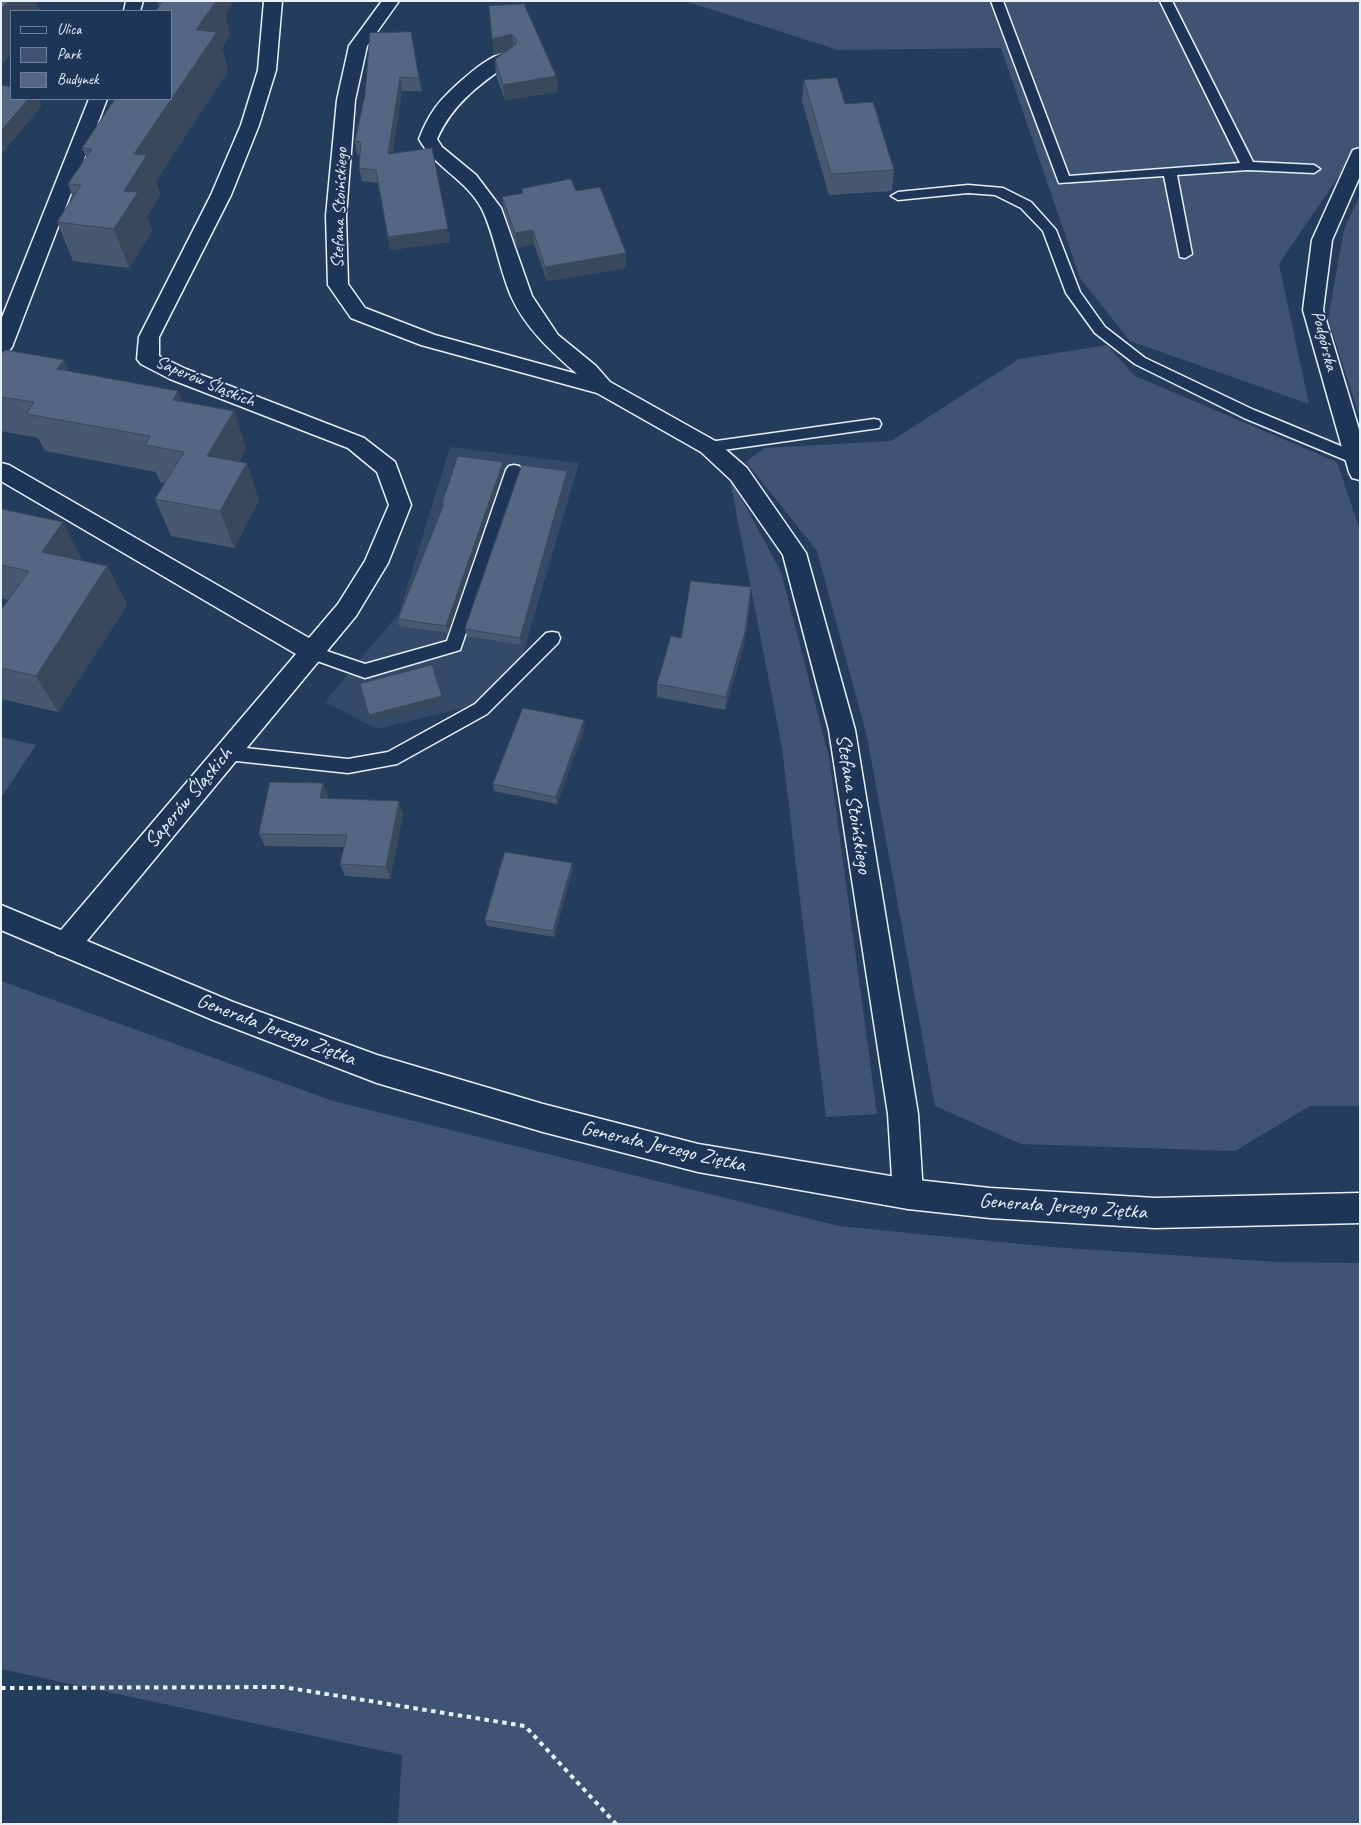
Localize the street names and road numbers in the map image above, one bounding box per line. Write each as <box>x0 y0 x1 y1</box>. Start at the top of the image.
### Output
street label: Stefana Stoińskiego <box>327 147 353 269</box>
street label: Podgórska <box>1306 309 1342 373</box>
street label: Saperów Śląskich <box>152 351 258 413</box>
street label: Stefana Stoińskiego <box>830 732 876 876</box>
street label: Saperów Śląskich <box>139 742 239 854</box>
street label: Generała Jerzego Ziętka <box>193 988 359 1072</box>
street label: Generała Jerzego Ziętka <box>578 1116 748 1178</box>
street label: Generała Jerzego Ziętka <box>978 1189 1148 1225</box>

